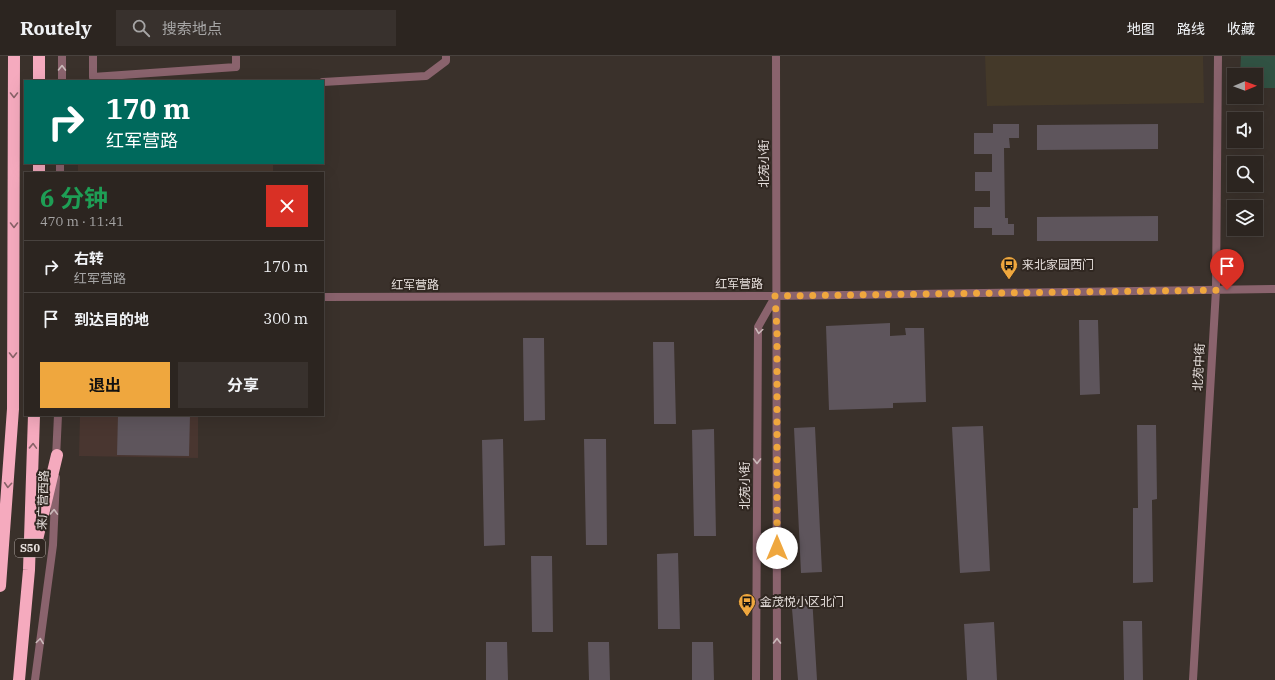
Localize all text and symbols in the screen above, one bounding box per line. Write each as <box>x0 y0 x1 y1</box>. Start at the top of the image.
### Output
search box <box>116 10 396 46</box>
text: Routely <box>20 16 92 40</box>
icon: search <box>130 17 152 39</box>
text: 搜索地点 <box>162 19 222 38</box>
text: 地图 <box>1127 20 1155 38</box>
text: 路线 <box>1177 20 1205 38</box>
text: 收藏 <box>1227 20 1255 38</box>
one-way arrow <box>58 65 66 71</box>
north arrow <box>1227 68 1263 104</box>
map controls <box>1227 68 1263 236</box>
text: 170 m <box>106 90 190 127</box>
one-way arrow <box>10 92 18 98</box>
icon: right <box>40 96 92 148</box>
button: sound <box>1227 112 1263 148</box>
text: 红军营路 <box>106 129 178 152</box>
street label: 北苑小街 <box>756 140 771 188</box>
button: search <box>1227 156 1263 192</box>
text: 6 分钟 <box>40 182 108 214</box>
button: close <box>266 185 308 227</box>
button: layers <box>1227 200 1263 236</box>
text: 470 m · 11:41 <box>40 213 124 230</box>
one-way arrow <box>10 222 18 228</box>
text: 右转 <box>74 249 104 268</box>
pin <box>1210 249 1244 290</box>
bus stop icon: 来北家园西门 <box>999 255 1019 280</box>
icon: arrive <box>1216 255 1238 277</box>
icon: right <box>40 256 62 278</box>
text: 170 m <box>263 257 308 276</box>
place label: 来北家园西门 <box>1022 257 1094 272</box>
text: 红军营路 <box>74 270 126 287</box>
street label: 红军营路 <box>715 276 763 291</box>
street label: 红军营路 <box>391 277 439 292</box>
icon: arrive <box>40 308 62 330</box>
text: 300 m <box>263 309 308 328</box>
text: 到达目的地 <box>74 310 149 329</box>
one-way arrow <box>755 328 764 334</box>
street label: 北苑中街 <box>1190 343 1207 391</box>
one-way arrow <box>9 352 17 358</box>
button: 退出 <box>40 362 170 408</box>
button: 分享 <box>178 362 308 408</box>
one-way arrow <box>29 443 37 449</box>
one-way arrow <box>753 458 761 464</box>
street label: 北苑小街 <box>737 462 752 510</box>
street label: 来广营西路 <box>34 470 51 530</box>
one-way arrow <box>3 482 12 488</box>
one-way arrow <box>50 509 58 515</box>
position arrow <box>756 527 798 569</box>
road number: S50 <box>15 539 45 557</box>
bus stop icon: 金茂悦小区北门 <box>737 592 757 617</box>
place label: 金茂悦小区北门 <box>760 594 844 609</box>
one-way arrow <box>35 638 44 644</box>
one-way arrow <box>773 638 781 644</box>

